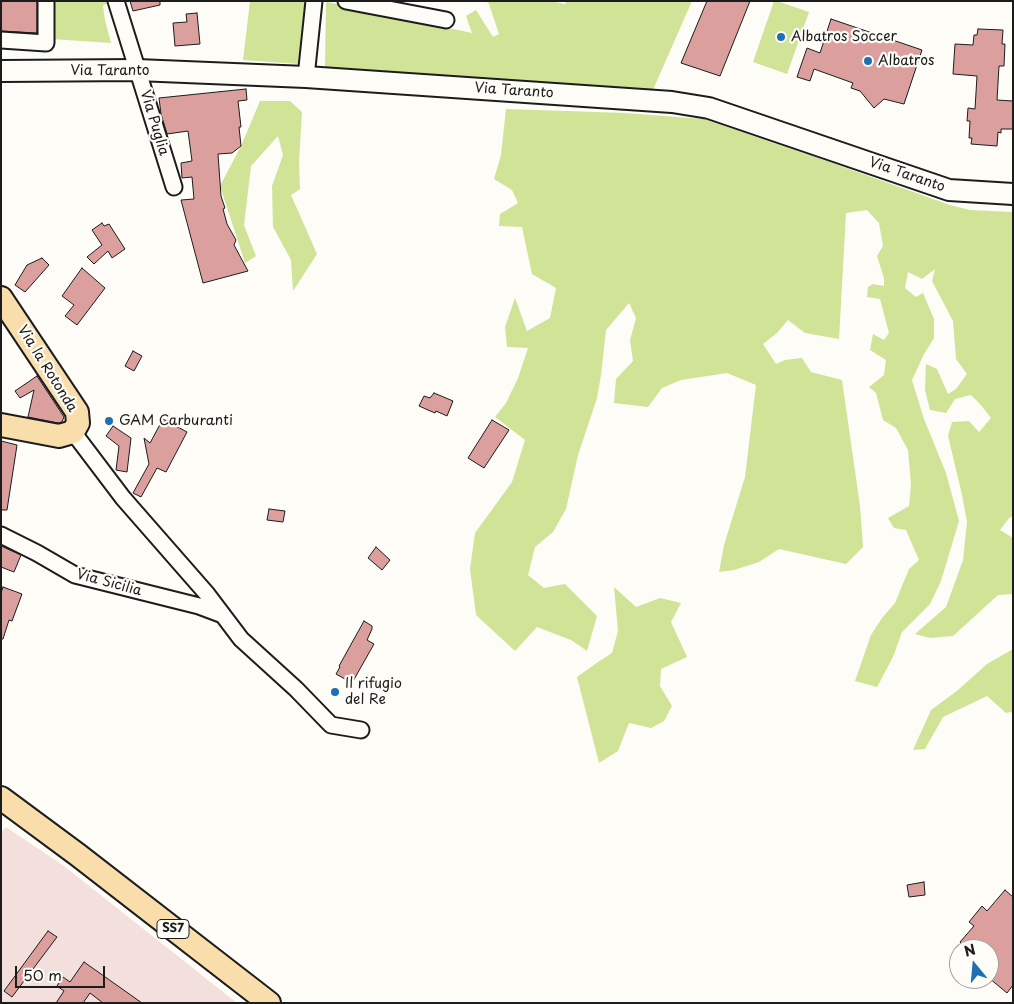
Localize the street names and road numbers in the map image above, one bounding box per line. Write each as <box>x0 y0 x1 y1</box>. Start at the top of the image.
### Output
street label: Via Taranto <box>70 63 150 79</box>
street label: Via Taranto <box>474 80 554 102</box>
street label: Via Puglia <box>136 88 172 158</box>
street label: Via Taranto <box>867 154 947 196</box>
street label: Via la Rotonda <box>14 322 80 416</box>
street label: Via Sicilia <box>74 566 144 600</box>
road number: SS7 <box>157 920 189 939</box>

